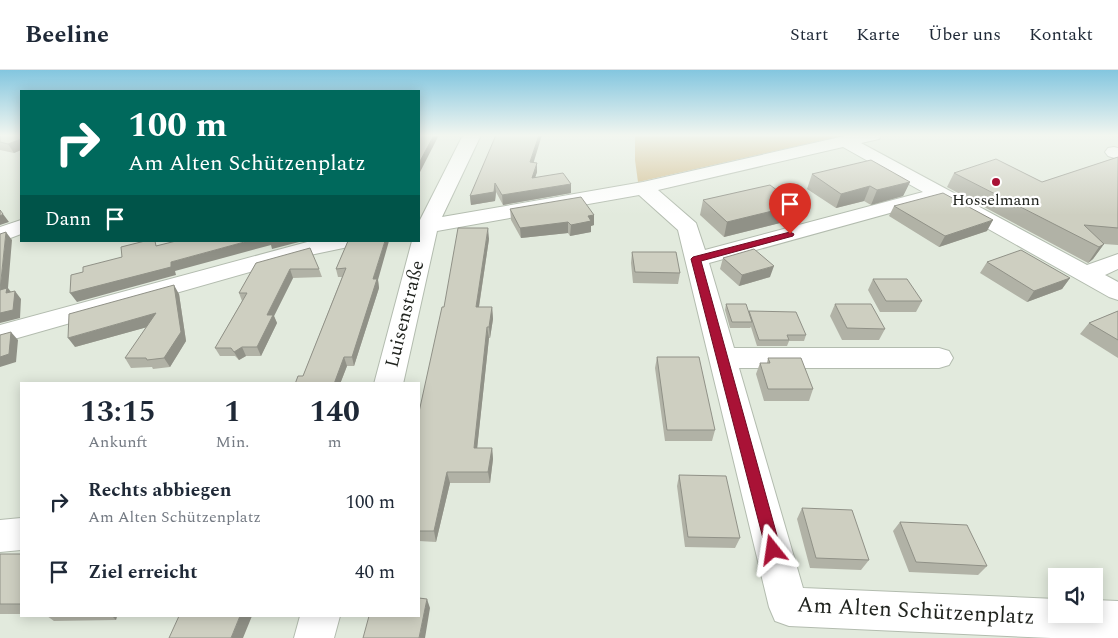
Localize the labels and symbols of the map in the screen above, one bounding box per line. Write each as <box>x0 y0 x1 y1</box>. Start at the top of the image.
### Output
marker: Hosselmann <box>990 176 1002 188</box>
pin <box>769 183 811 234</box>
place label: Hosselmann <box>952 188 1040 212</box>
street label: Luisenstraße <box>378 257 432 371</box>
position arrow <box>746 523 798 575</box>
street label: Am Alten Schützenplatz <box>796 588 1036 634</box>

